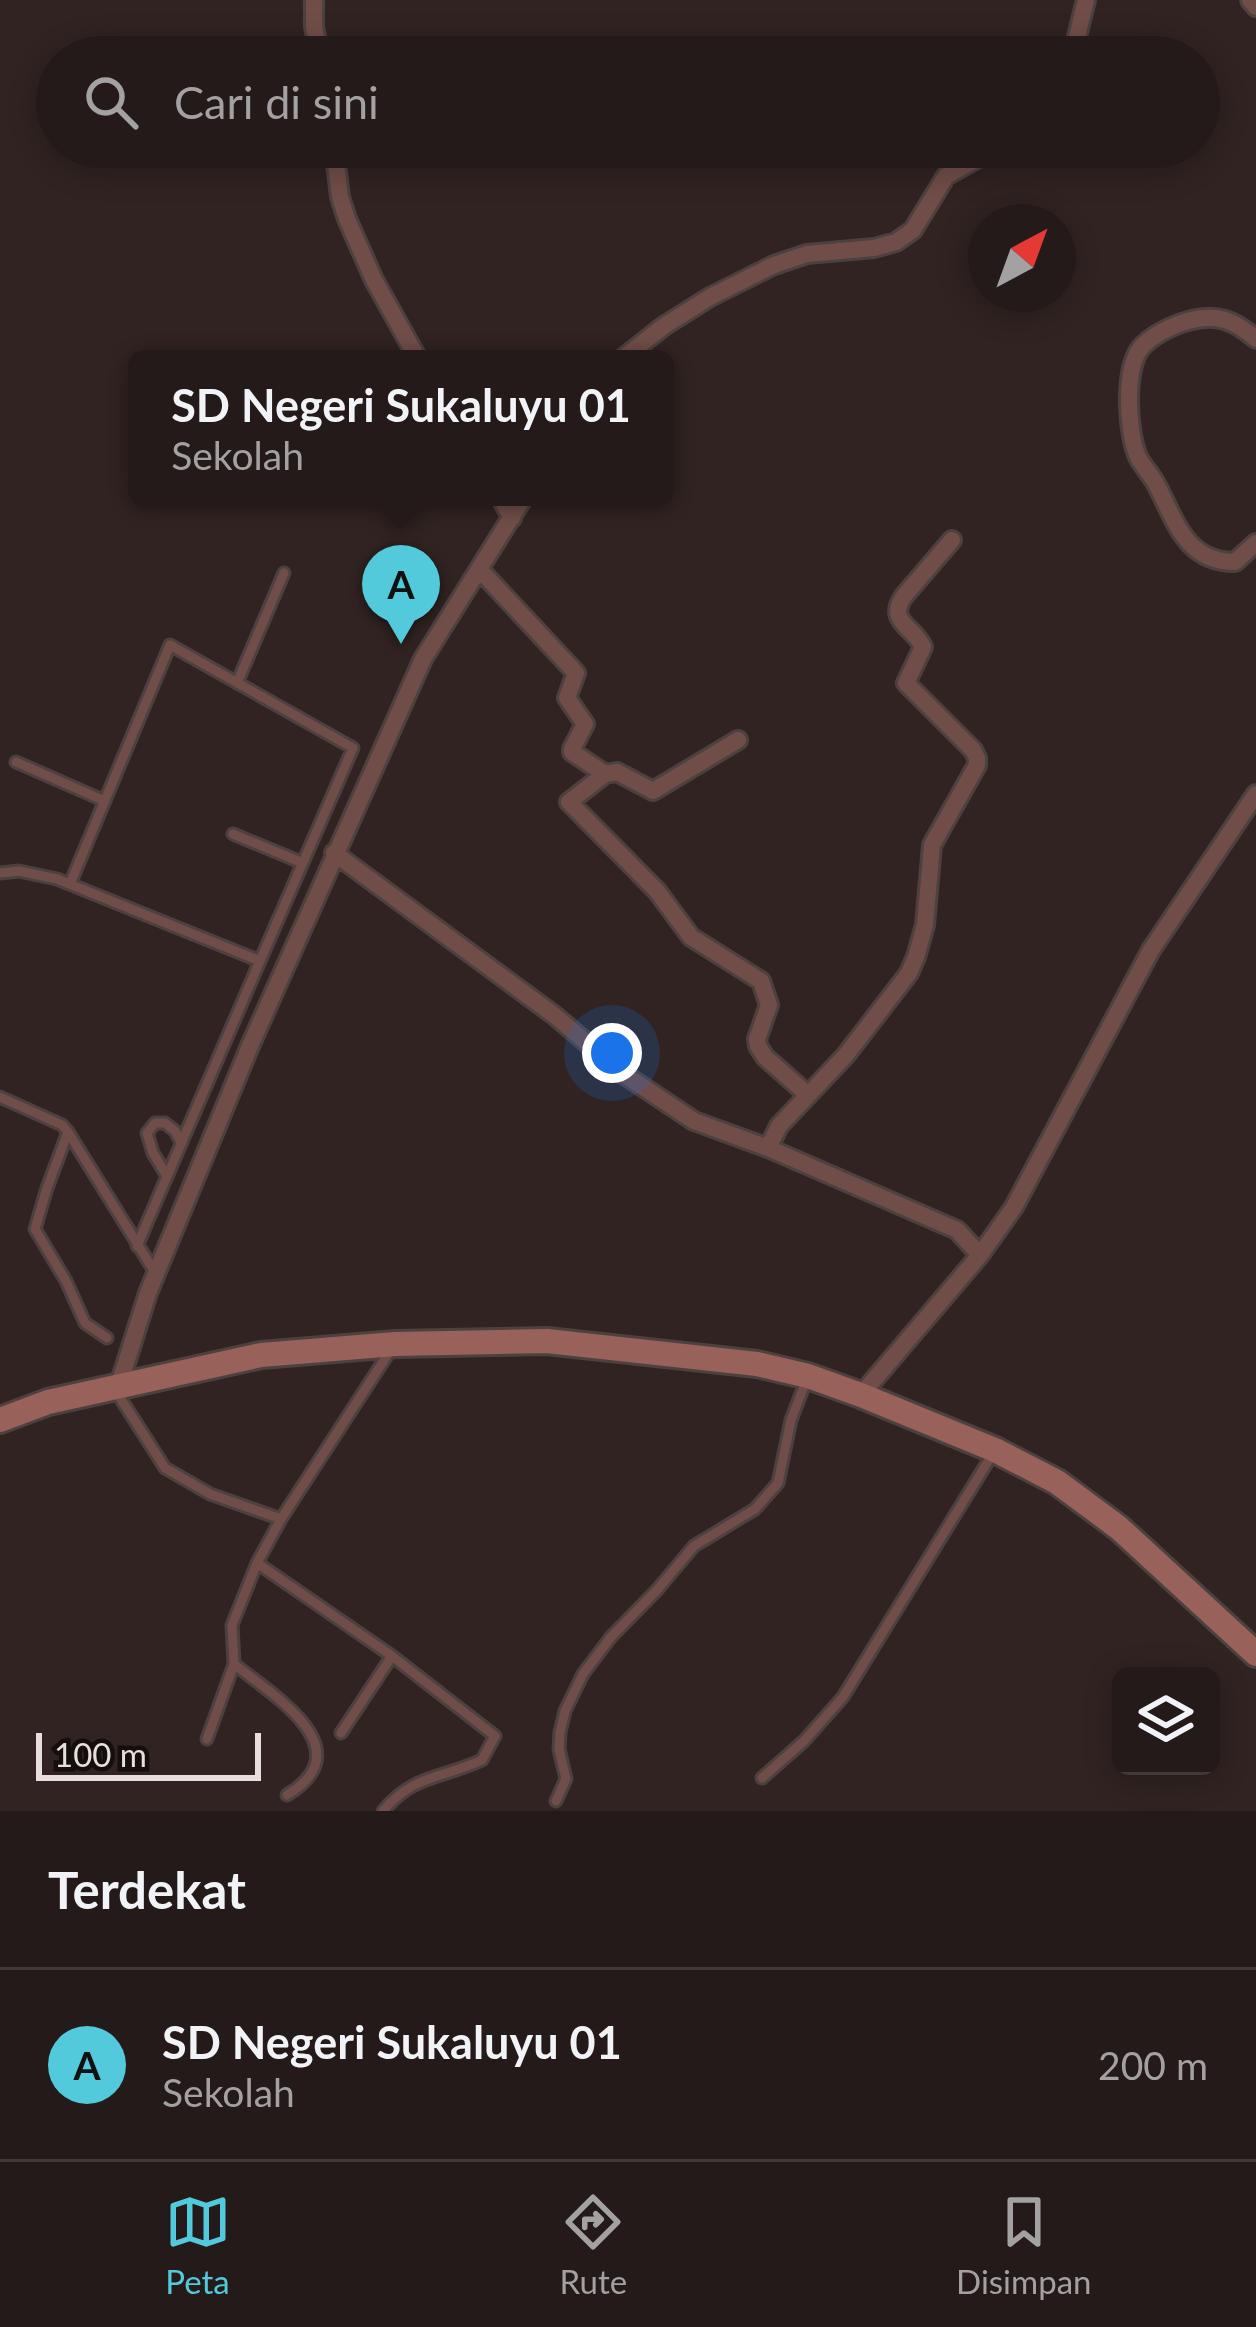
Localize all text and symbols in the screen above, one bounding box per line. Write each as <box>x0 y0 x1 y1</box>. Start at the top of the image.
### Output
search box <box>36 36 1220 168</box>
icon: search <box>78 69 144 135</box>
text: Cari di sini <box>174 75 379 129</box>
north arrow <box>968 204 1076 312</box>
popup <box>128 350 674 506</box>
text: SD Negeri Sukaluyu 01 <box>171 378 631 432</box>
text: Sekolah <box>171 432 304 478</box>
pin: A <box>362 545 440 644</box>
your location <box>582 1023 642 1083</box>
map controls <box>1112 1667 1220 1775</box>
button: layers <box>1112 1667 1220 1775</box>
scale bar <box>36 1727 261 1780</box>
text: 100 m <box>54 1734 147 1774</box>
text: Terdekat <box>48 1859 246 1920</box>
text: SD Negeri Sukaluyu 01 <box>162 2015 622 2069</box>
text: A <box>73 2042 101 2088</box>
text: 200 m <box>1098 2042 1208 2088</box>
text: Sekolah <box>162 2069 295 2115</box>
tab: Peta <box>165 2189 231 2301</box>
tab: Rute <box>560 2189 627 2301</box>
tab: Disimpan <box>956 2189 1091 2301</box>

